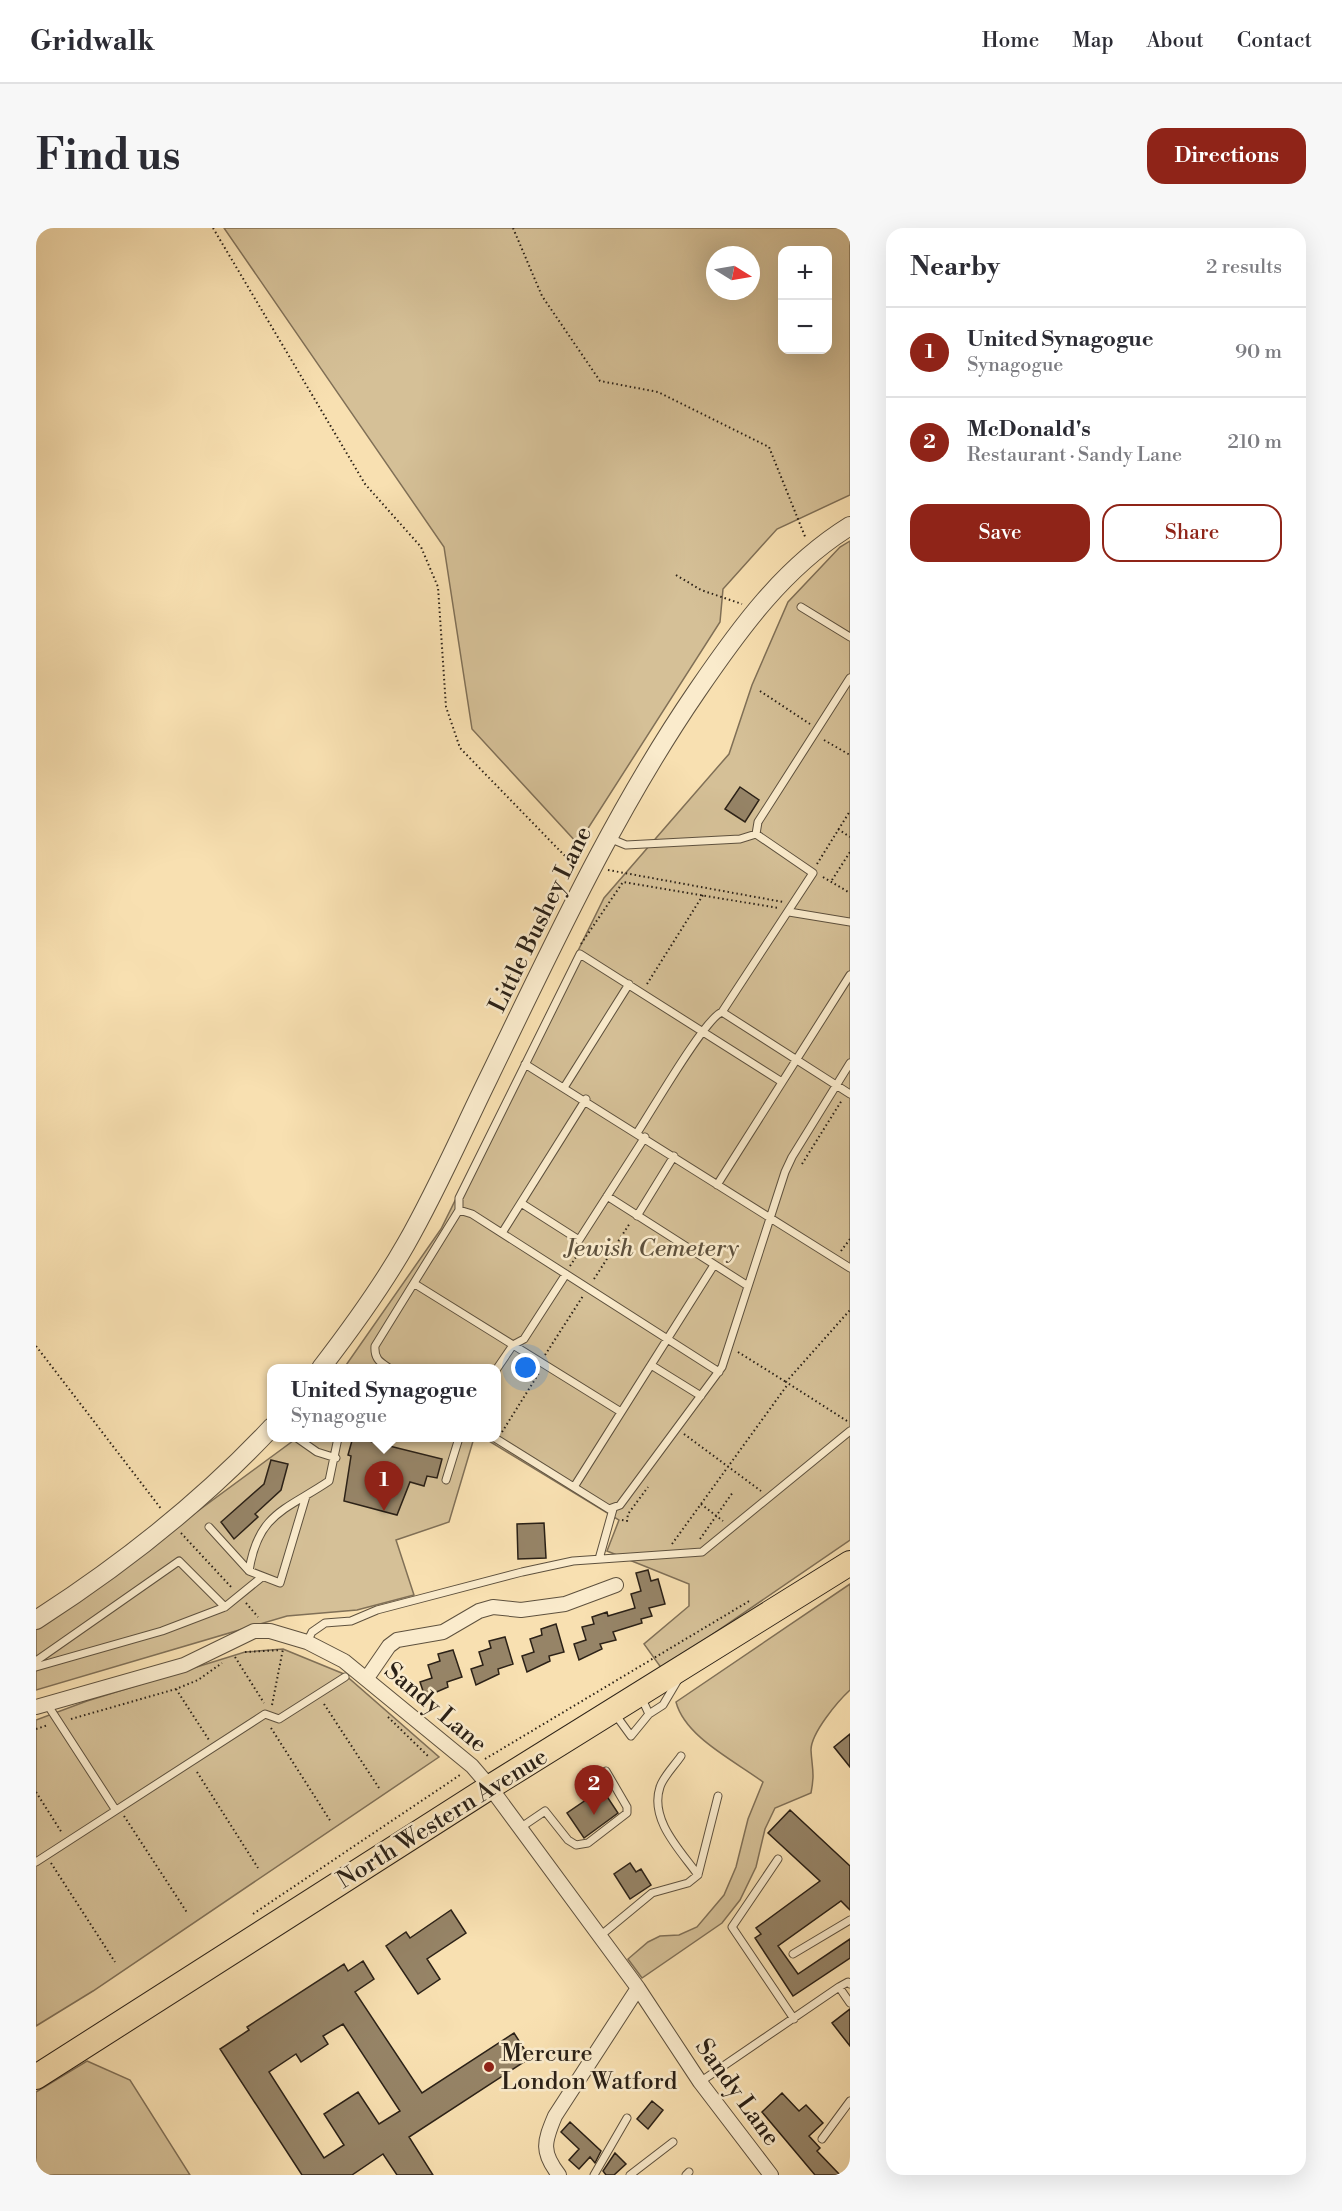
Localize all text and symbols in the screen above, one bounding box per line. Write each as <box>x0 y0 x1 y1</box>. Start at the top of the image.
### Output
text: Gridwalk <box>30 24 154 59</box>
text: Home <box>982 28 1039 54</box>
text: Map <box>1072 28 1114 54</box>
text: About <box>1147 28 1204 54</box>
text: Contact <box>1237 28 1312 54</box>
button: Directions <box>1147 128 1306 184</box>
text: Find us <box>36 130 180 183</box>
north arrow <box>706 246 760 300</box>
map controls <box>778 246 832 354</box>
button: + <box>778 246 832 300</box>
text: Nearby <box>910 251 1000 283</box>
text: 2 results <box>1206 255 1282 280</box>
button: − <box>778 300 832 354</box>
text: United Synagogue <box>967 326 1154 353</box>
text: 1 <box>925 340 934 365</box>
text: 90 m <box>1235 340 1282 365</box>
text: Synagogue <box>967 353 1063 378</box>
text: McDonald's <box>967 416 1091 443</box>
text: 2 <box>923 430 936 455</box>
text: 210 m <box>1227 430 1282 455</box>
text: Restaurant · Sandy Lane <box>967 443 1182 468</box>
button: Save <box>910 504 1090 562</box>
button: Share <box>1102 504 1282 562</box>
street label: Little Bushey Lane <box>483 821 599 1017</box>
park label: Jewish Cemetery <box>562 1234 739 1264</box>
your location <box>511 1353 540 1382</box>
popup <box>267 1364 501 1442</box>
text: United Synagogue <box>291 1377 477 1404</box>
text: Synagogue <box>291 1404 387 1429</box>
pin: 1 <box>364 1462 404 1511</box>
street label: Sandy Lane <box>378 1656 493 1760</box>
street label: North Western Avenue <box>332 1742 553 1896</box>
pin: 2 <box>574 1766 614 1815</box>
street label: Sandy Lane <box>688 2033 786 2152</box>
place label: Mercure London Watford <box>501 2039 678 2097</box>
marker: Mercure London Watford <box>482 2060 496 2074</box>

